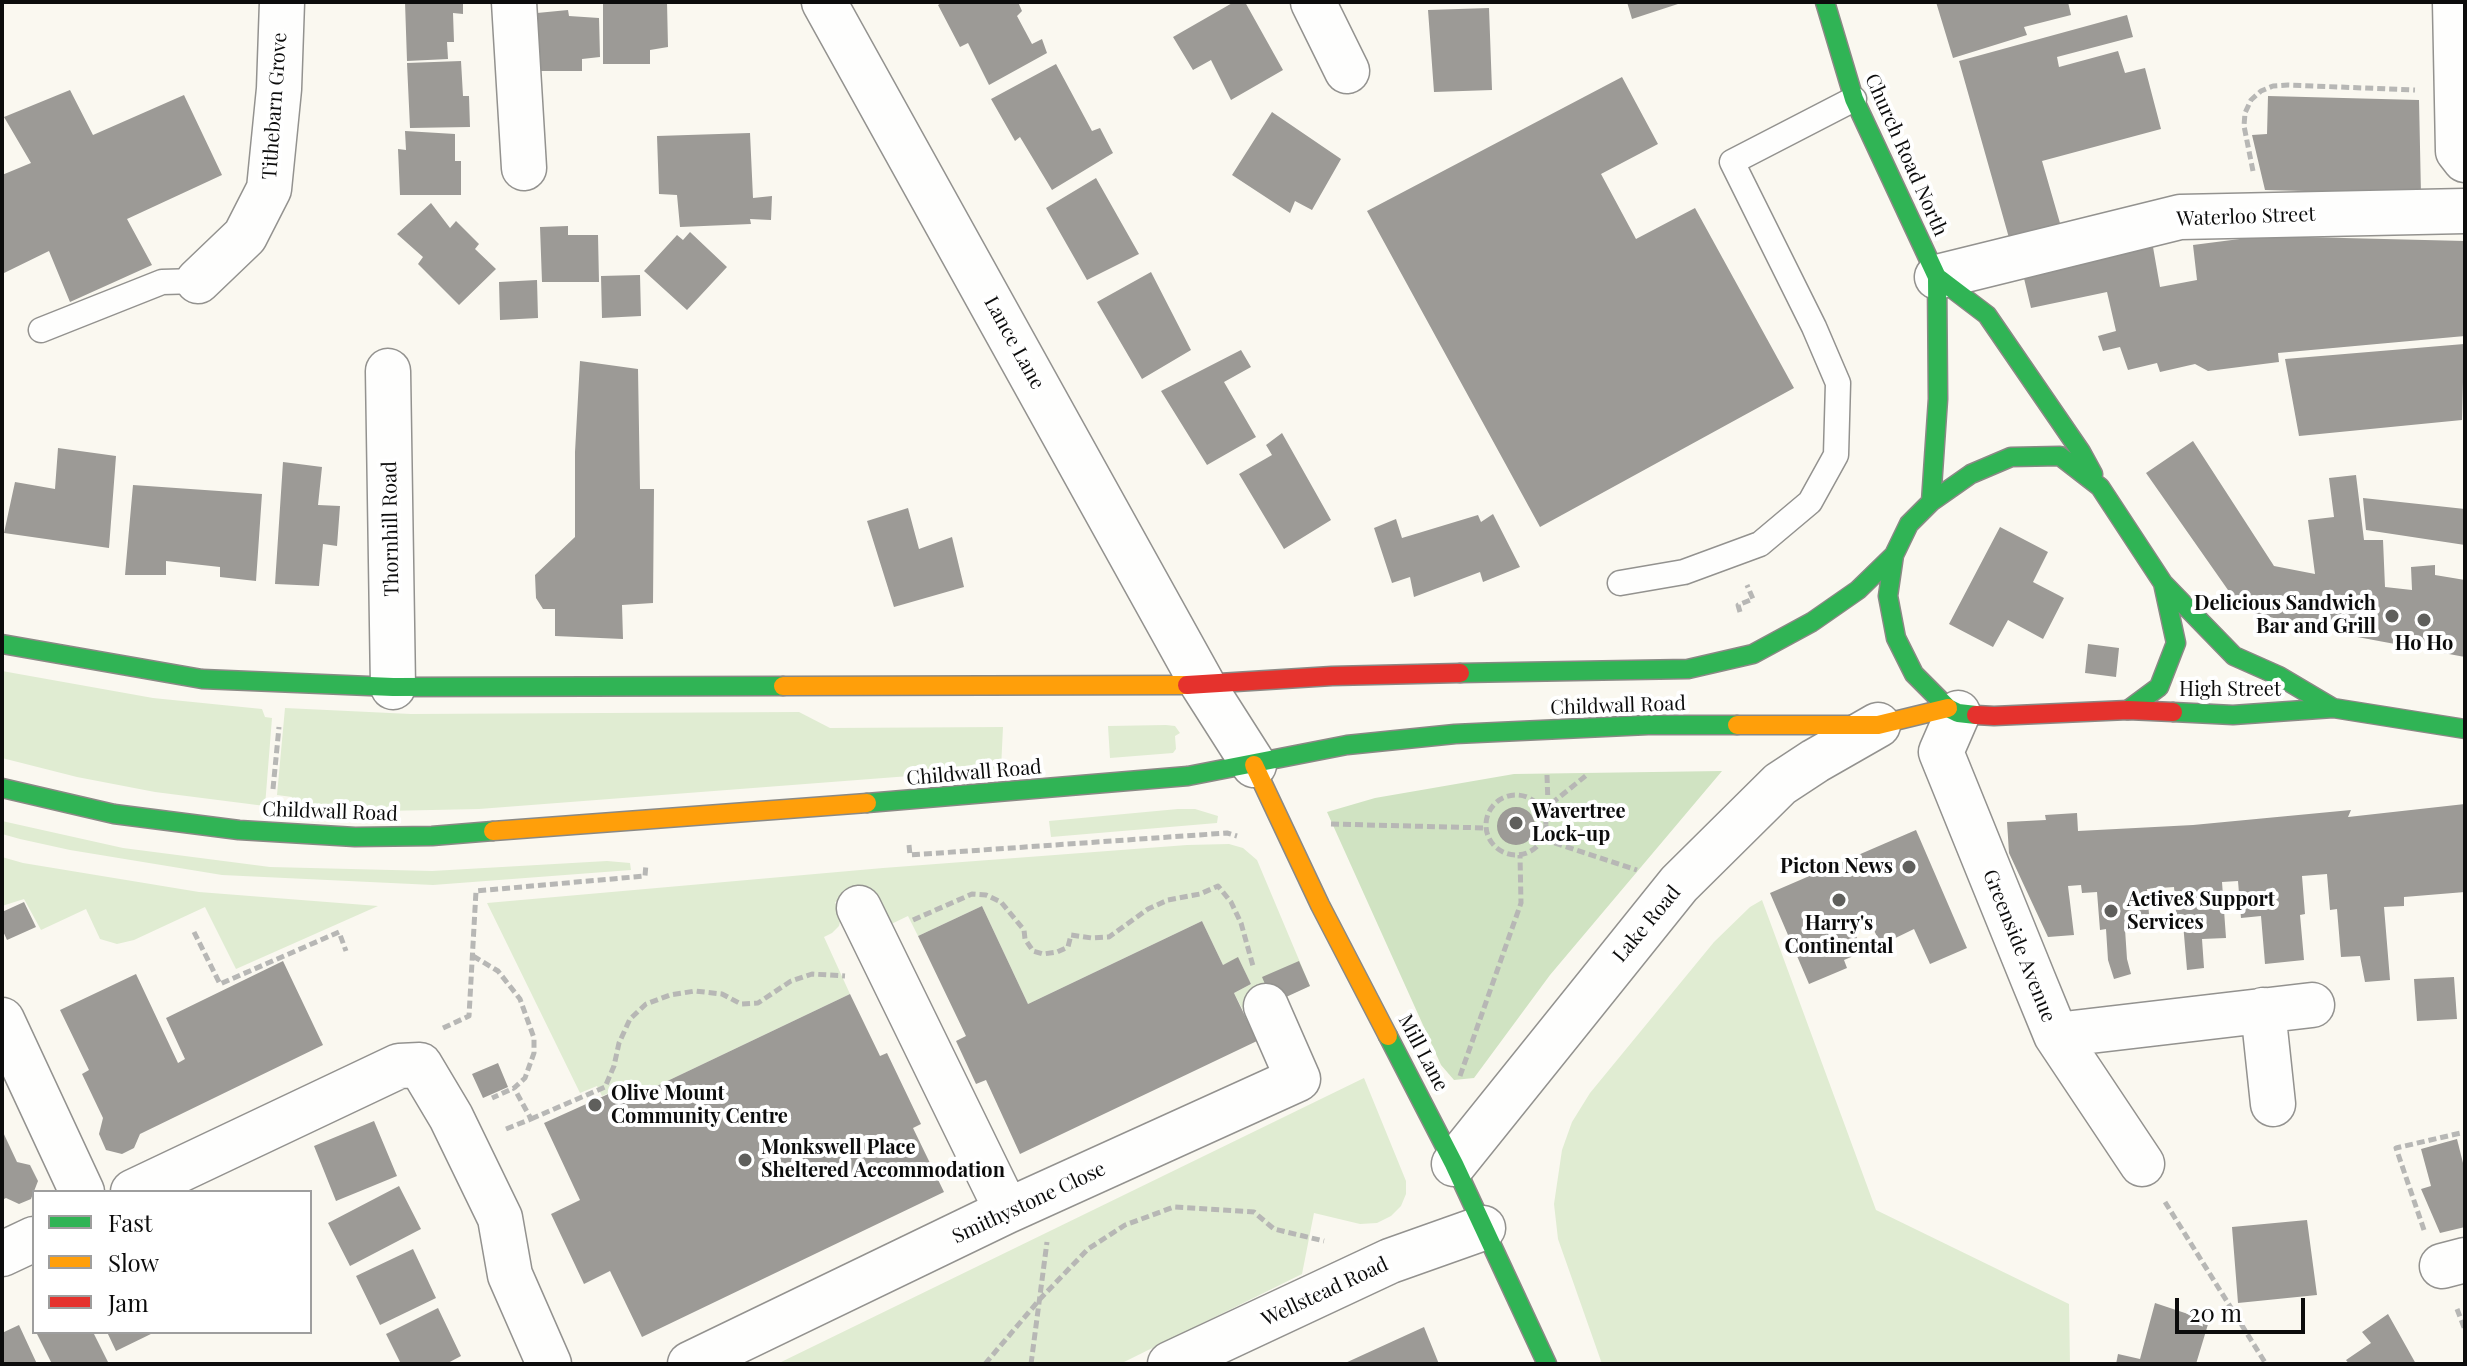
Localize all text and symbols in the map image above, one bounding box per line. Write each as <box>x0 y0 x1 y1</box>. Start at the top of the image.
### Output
street label: Tithebarn Grove <box>258 32 292 180</box>
street label: Church Road North <box>1859 70 1953 240</box>
street label: Waterloo Street <box>2176 203 2316 231</box>
street label: Lance Lane <box>979 292 1049 394</box>
street label: Thornhill Road <box>378 461 404 597</box>
place label: Delicious Sandwich Bar and Grill <box>2194 592 2376 639</box>
marker: Delicious Sandwich Bar and Grill <box>2383 607 2401 625</box>
marker: Ho Ho <box>2415 611 2433 629</box>
place label: Ho Ho <box>2395 632 2453 656</box>
street label: High Street <box>2179 678 2281 702</box>
street label: Childwall Road <box>1550 692 1686 720</box>
street label: Childwall Road <box>905 755 1043 791</box>
street label: Childwall Road <box>262 798 398 826</box>
place label: Wavertree Lock-up <box>1532 800 1626 847</box>
marker: Wavertree Lock-up <box>1507 814 1525 832</box>
place label: Picton News <box>1780 855 1893 879</box>
marker: Picton News <box>1900 858 1918 876</box>
street label: Greenside Avenue <box>1977 866 2061 1026</box>
street label: Lake Road <box>1608 881 1686 967</box>
place label: Active8 Support Services <box>2127 888 2275 935</box>
marker: Harry's Continental <box>1830 891 1848 909</box>
marker: Active8 Support Services <box>2102 902 2120 920</box>
place label: Harry's Continental <box>1784 912 1894 959</box>
street label: Mill Lane <box>1393 1011 1453 1095</box>
place label: Olive Mount Community Centre <box>611 1082 788 1129</box>
marker: Olive Mount Community Centre <box>586 1096 604 1114</box>
place label: Monkswell Place Sheltered Accommodation <box>761 1136 1005 1183</box>
marker: Monkswell Place Sheltered Accommodation <box>736 1151 754 1169</box>
street label: Smithystone Close <box>949 1157 1109 1249</box>
legend <box>32 1190 312 1334</box>
text: Fast <box>108 1206 153 1238</box>
text: Slow <box>108 1246 159 1278</box>
street label: Wellstead Road <box>1258 1252 1392 1332</box>
scale bar <box>2179 1282 2309 1332</box>
text: Jam <box>108 1286 149 1318</box>
text: 20 m <box>2189 1296 2242 1328</box>

